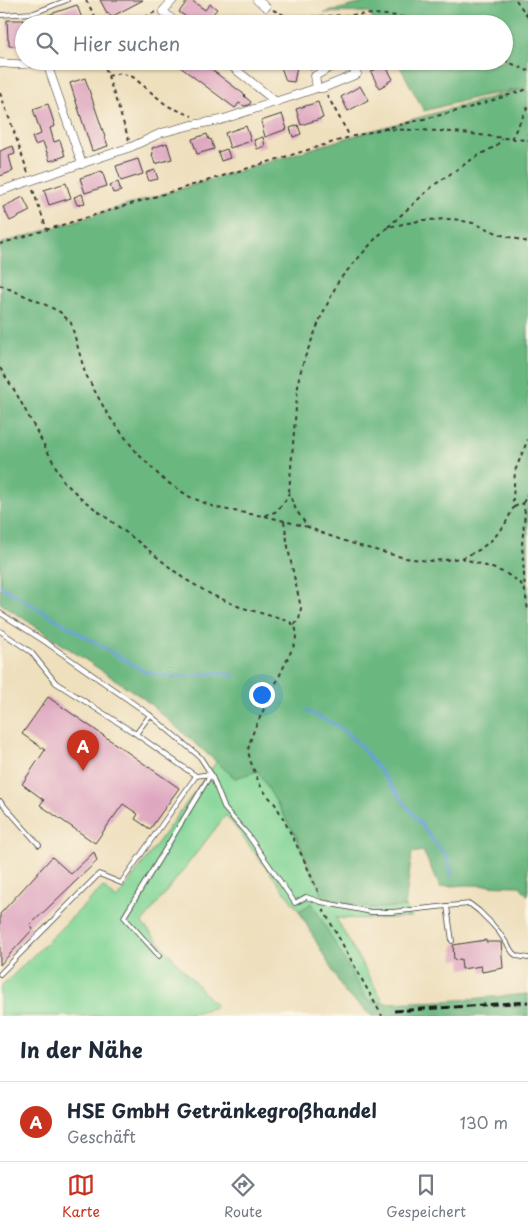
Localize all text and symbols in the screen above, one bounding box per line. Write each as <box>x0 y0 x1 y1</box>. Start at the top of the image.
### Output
search box <box>15 15 513 70</box>
icon: search <box>33 29 61 57</box>
text: Hier suchen <box>73 29 180 57</box>
your location <box>249 682 275 708</box>
pin: A <box>67 730 99 771</box>
text: In der Nähe <box>20 1033 142 1065</box>
text: HSE GmbH Getränkegroßhandel <box>67 1096 377 1124</box>
text: A <box>30 1110 42 1134</box>
text: 130 m <box>460 1110 508 1134</box>
text: Geschäft <box>67 1124 136 1148</box>
tab: Karte <box>62 1171 100 1222</box>
tab: Route <box>224 1171 262 1222</box>
tab: Gespeichert <box>386 1171 466 1222</box>

